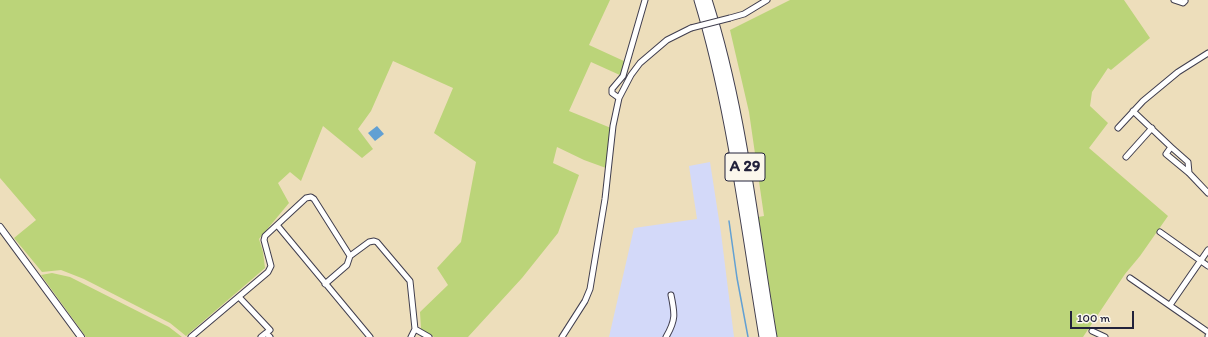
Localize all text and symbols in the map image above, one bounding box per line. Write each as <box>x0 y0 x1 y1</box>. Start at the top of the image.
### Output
road number: A 29 <box>725 153 765 181</box>
scale bar <box>1072 303 1136 329</box>
text: 100 m <box>1077 311 1110 325</box>

